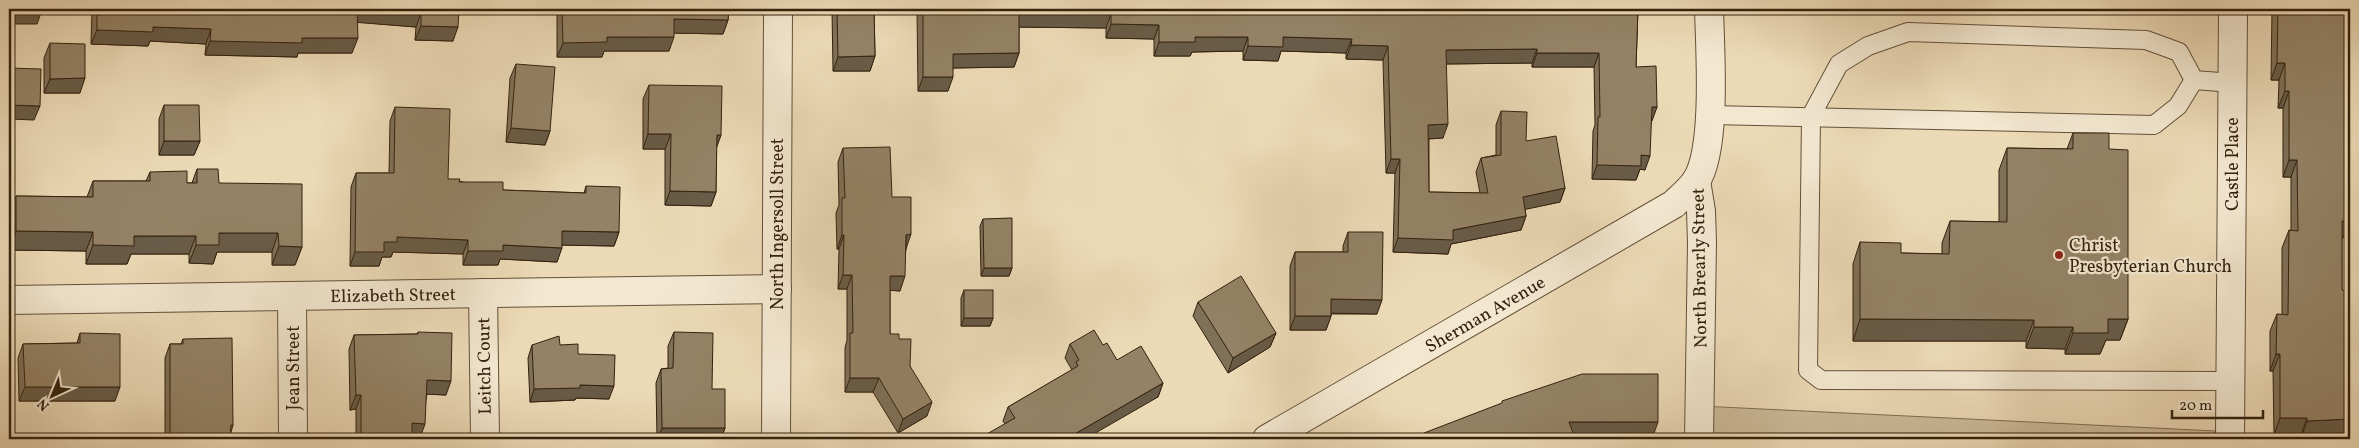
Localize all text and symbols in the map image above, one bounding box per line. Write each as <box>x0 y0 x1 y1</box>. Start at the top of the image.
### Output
street label: Castle Place <box>2221 117 2246 211</box>
street label: North Ingersoll Street <box>766 138 791 310</box>
street label: North Brearly Street <box>1687 188 1714 348</box>
place label: Christ Presbyterian Church <box>2069 234 2232 280</box>
marker: Christ Presbyterian Church <box>2053 249 2065 261</box>
street label: Sherman Avenue <box>1421 271 1550 360</box>
street label: Elizabeth Street <box>330 283 456 310</box>
street label: Leitch Court <box>472 317 499 415</box>
street label: Jean Street <box>282 326 307 410</box>
north arrow <box>28 370 78 420</box>
scale bar <box>2172 388 2263 420</box>
text: N <box>34 394 54 415</box>
text: 20 m <box>2179 396 2212 417</box>

